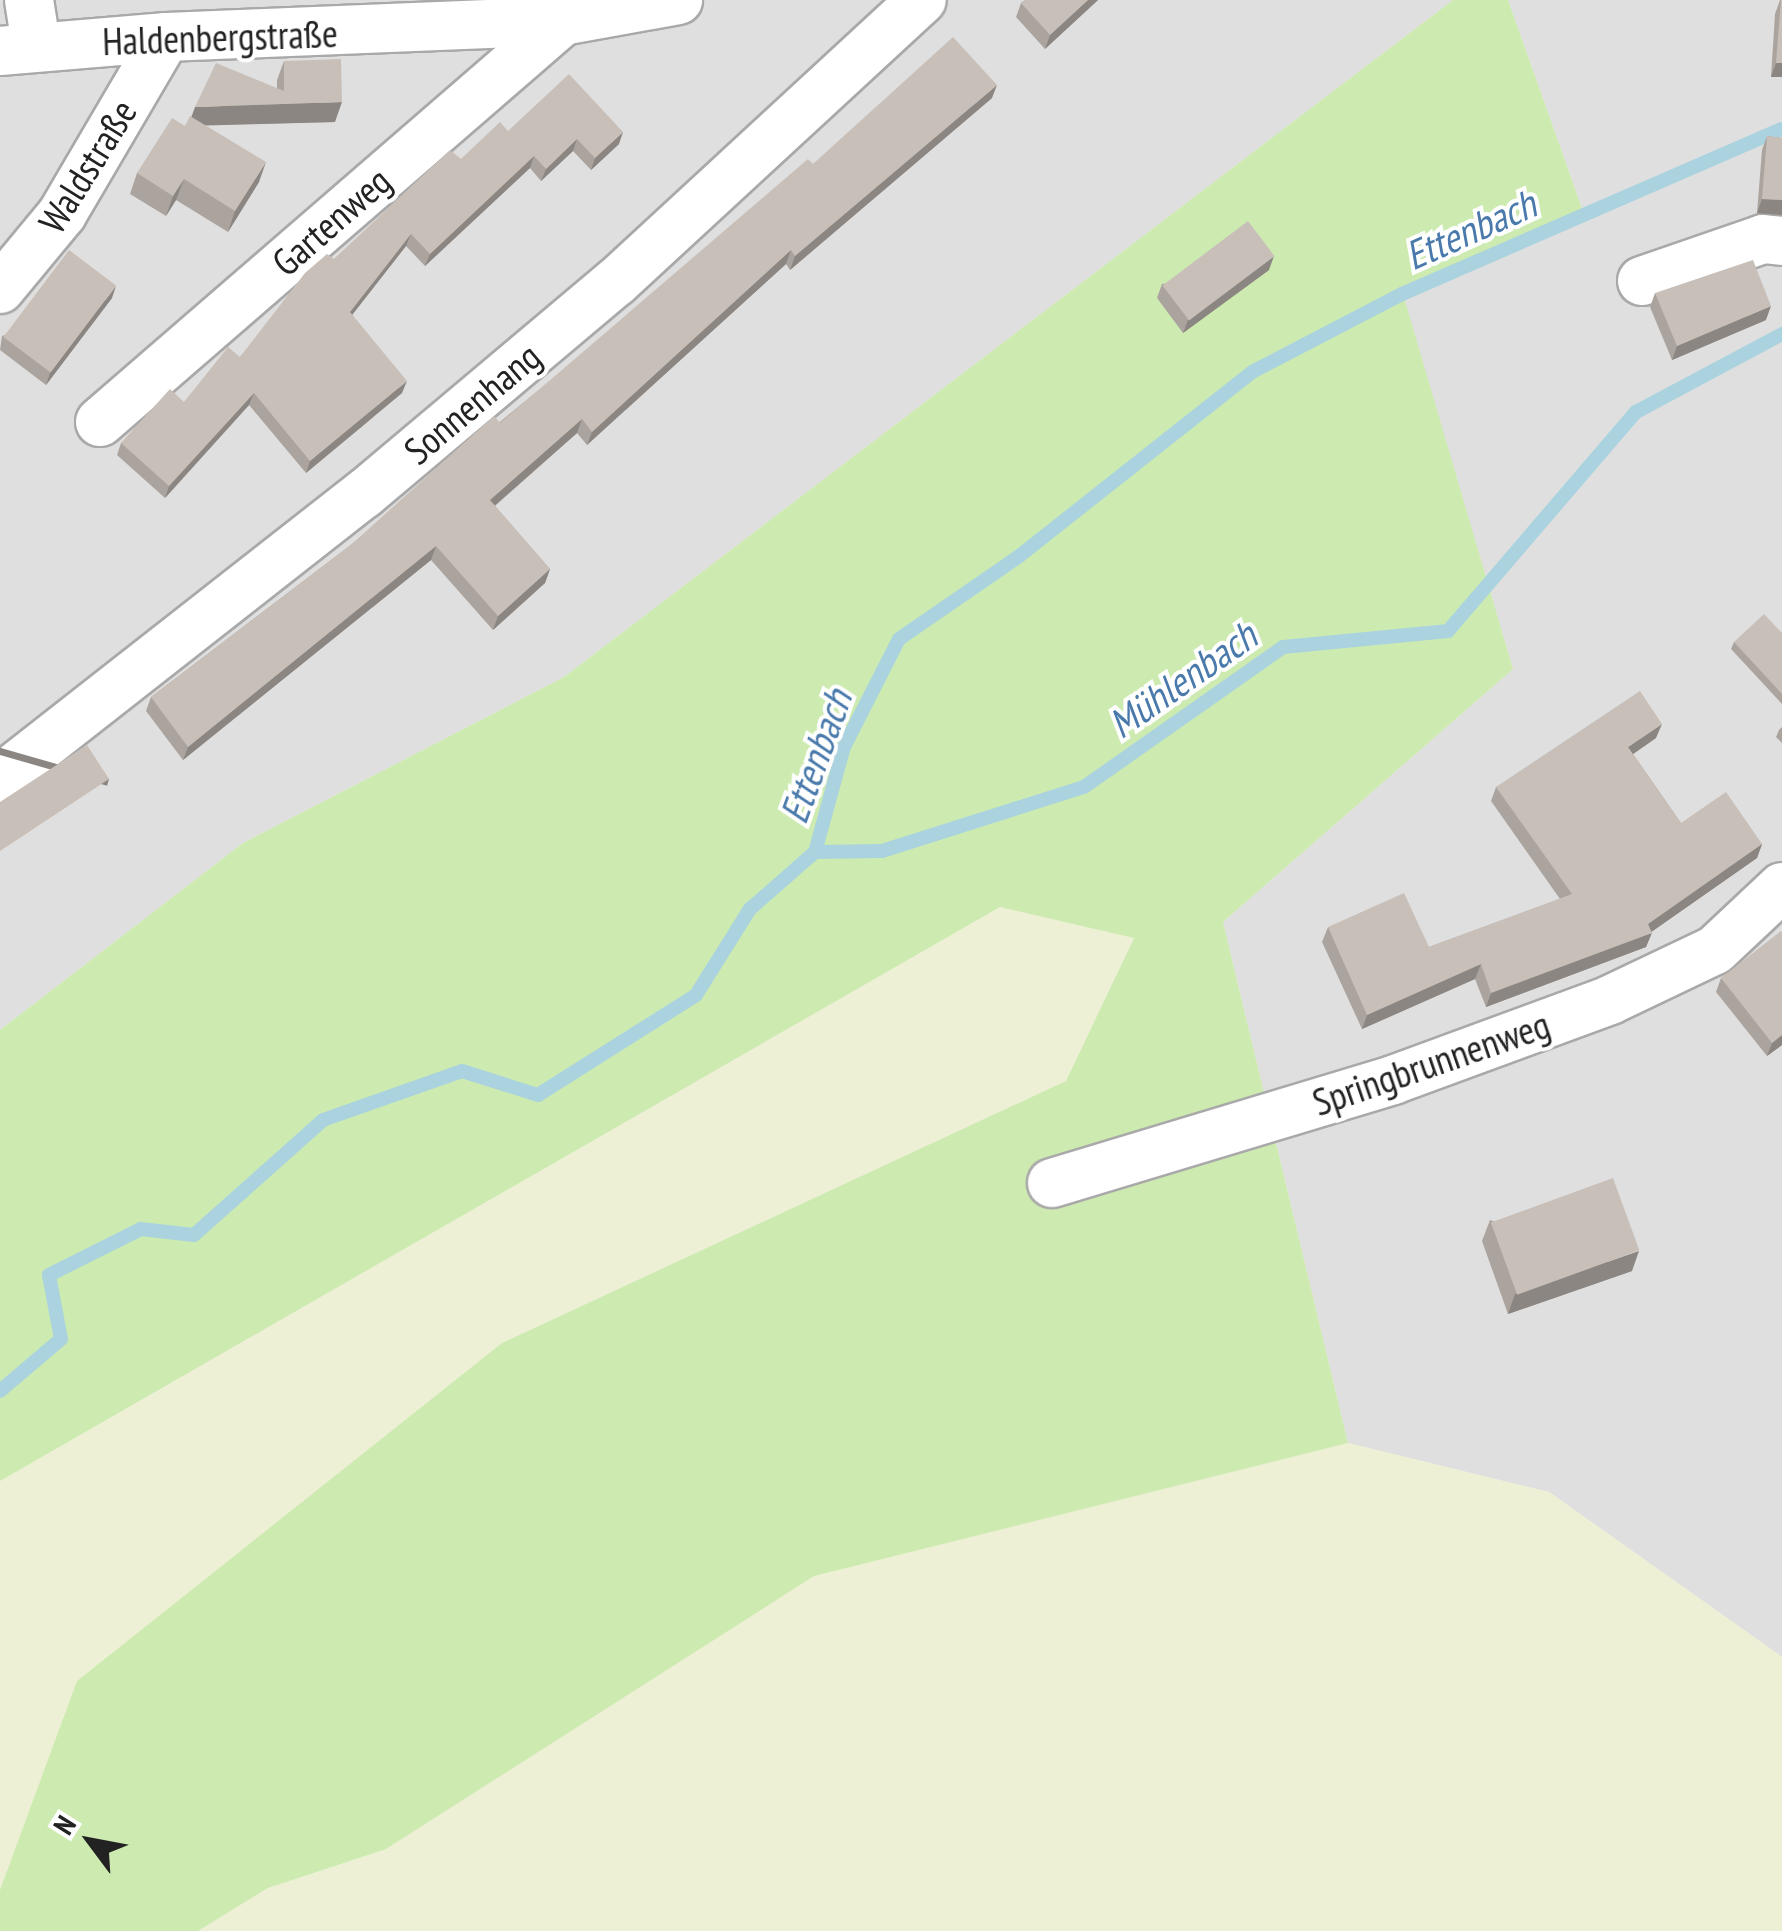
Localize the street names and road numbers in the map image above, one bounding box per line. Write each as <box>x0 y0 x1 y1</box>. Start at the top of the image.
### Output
street label: Haldenbergstraße <box>102 10 338 64</box>
street label: Waldstraße <box>28 91 146 241</box>
street label: Gartenweg <box>263 157 399 285</box>
street label: Sonnenhang <box>395 333 549 473</box>
street label: Springbrunnenweg <box>1307 1001 1555 1125</box>

